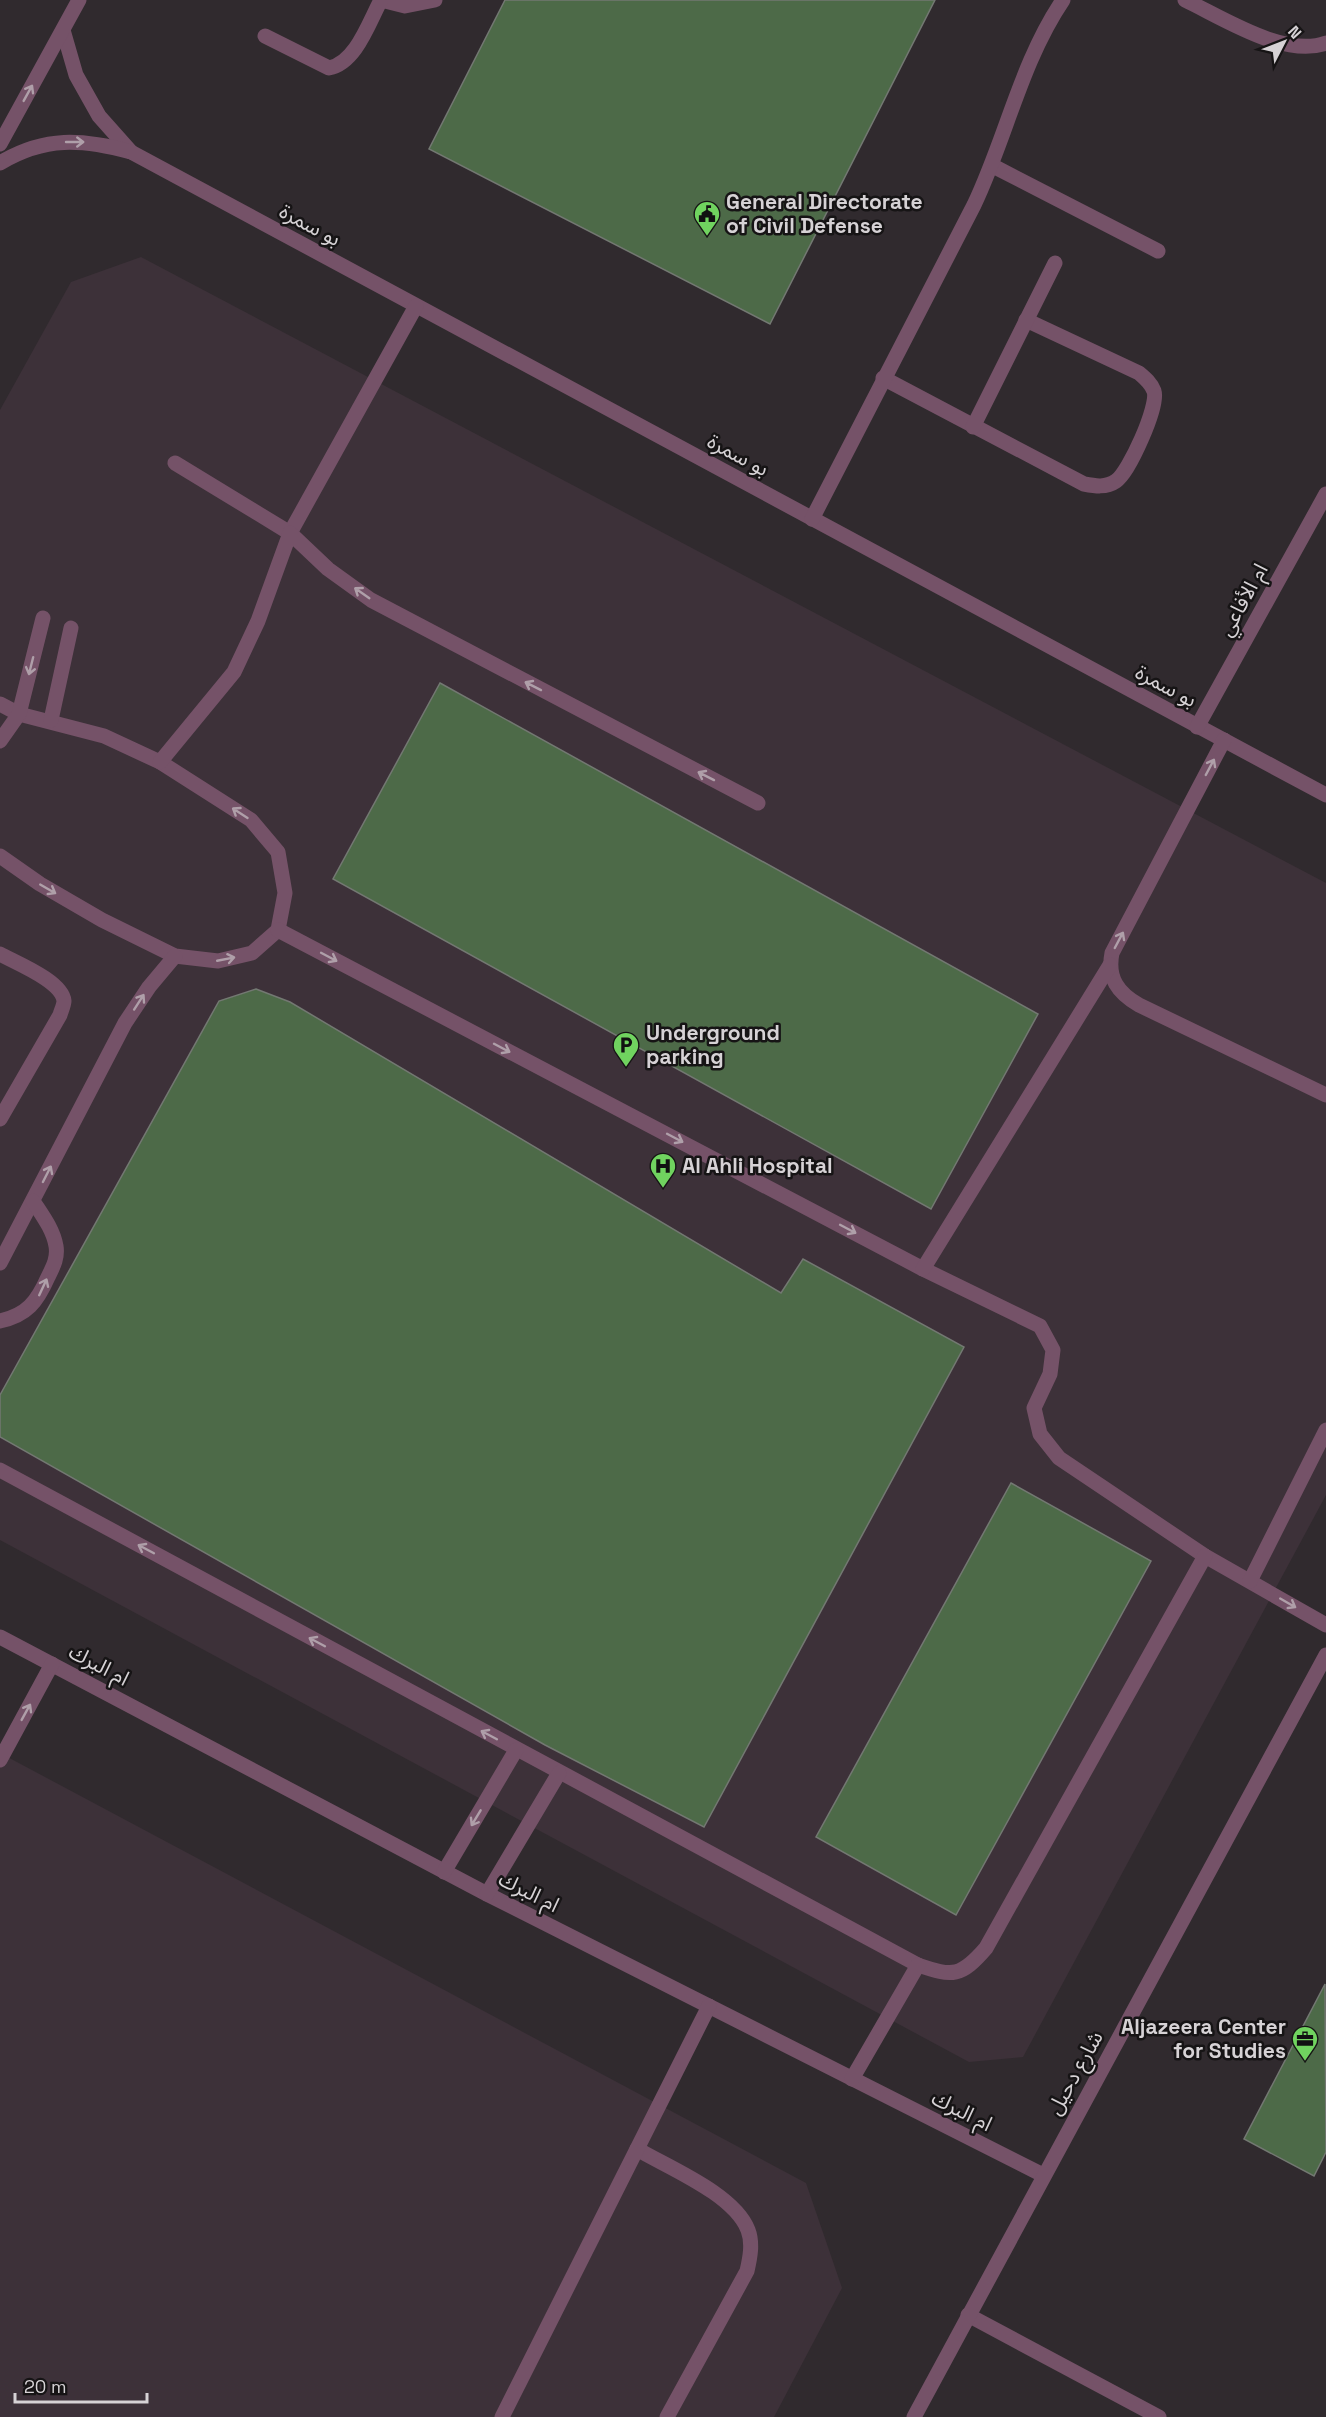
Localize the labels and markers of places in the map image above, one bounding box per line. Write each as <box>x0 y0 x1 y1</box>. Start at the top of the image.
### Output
place label: General Directorate of Civil Defense <box>726 188 923 239</box>
public building icon: General Directorate of Civil Defense <box>692 199 722 237</box>
place label: Underground parking <box>646 1019 780 1070</box>
parking icon: Underground parking <box>611 1030 641 1068</box>
hospital icon: Al Ahli Hospital <box>648 1151 678 1189</box>
place label: Al Ahli Hospital <box>682 1152 833 1179</box>
place label: Aljazeera Center for Studies <box>1121 2013 1286 2064</box>
office icon: Aljazeera Center for Studies <box>1290 2024 1320 2062</box>

